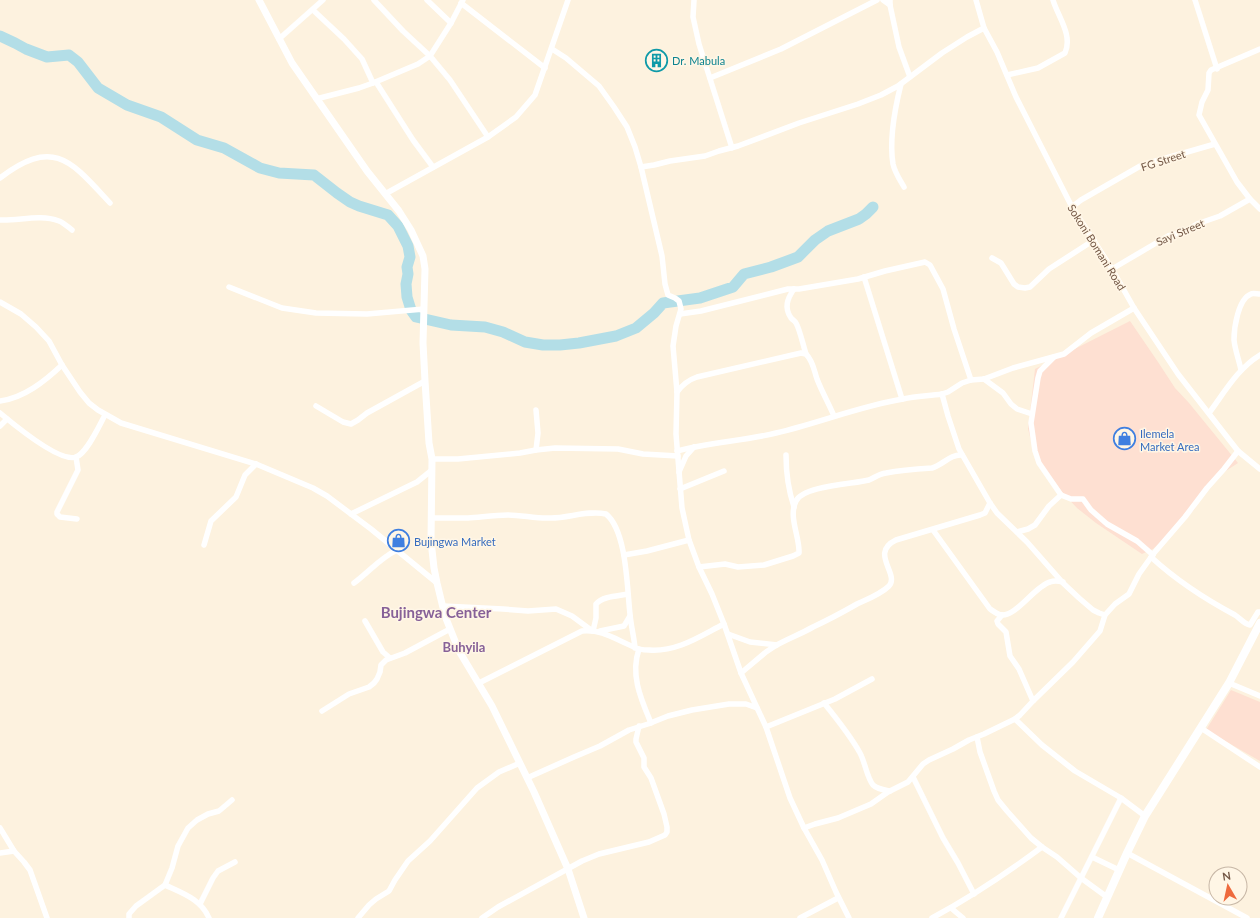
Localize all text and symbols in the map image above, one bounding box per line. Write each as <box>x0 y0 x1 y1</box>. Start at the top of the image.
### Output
building icon: Dr. Mabula <box>643 47 669 73</box>
place label: Dr. Mabula <box>672 54 725 67</box>
street label: FG Street <box>1139 147 1187 173</box>
street label: Sokoni Bomani Road <box>1065 202 1129 292</box>
street label: Sayi Street <box>1154 216 1206 248</box>
shop icon: Ilemela Market Area <box>1111 426 1137 452</box>
place label: Ilemela Market Area <box>1140 427 1199 453</box>
shop icon: Bujingwa Market <box>386 528 412 554</box>
place label: Bujingwa Market <box>414 535 496 548</box>
district label: Bujingwa Center <box>381 603 492 621</box>
district label: Buhyila <box>443 639 485 655</box>
north arrow <box>1208 866 1248 906</box>
text: N <box>1221 869 1232 883</box>

